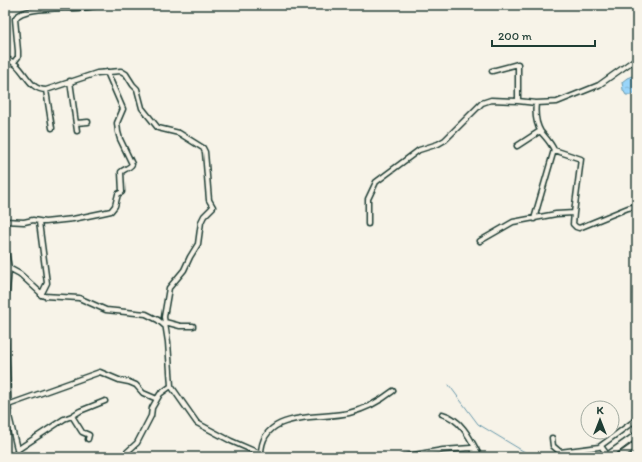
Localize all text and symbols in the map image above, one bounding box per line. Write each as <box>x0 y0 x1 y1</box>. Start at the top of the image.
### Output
scale bar <box>492 22 595 48</box>
text: 200 m <box>498 29 532 43</box>
north arrow <box>580 400 620 440</box>
text: K <box>596 404 604 417</box>

